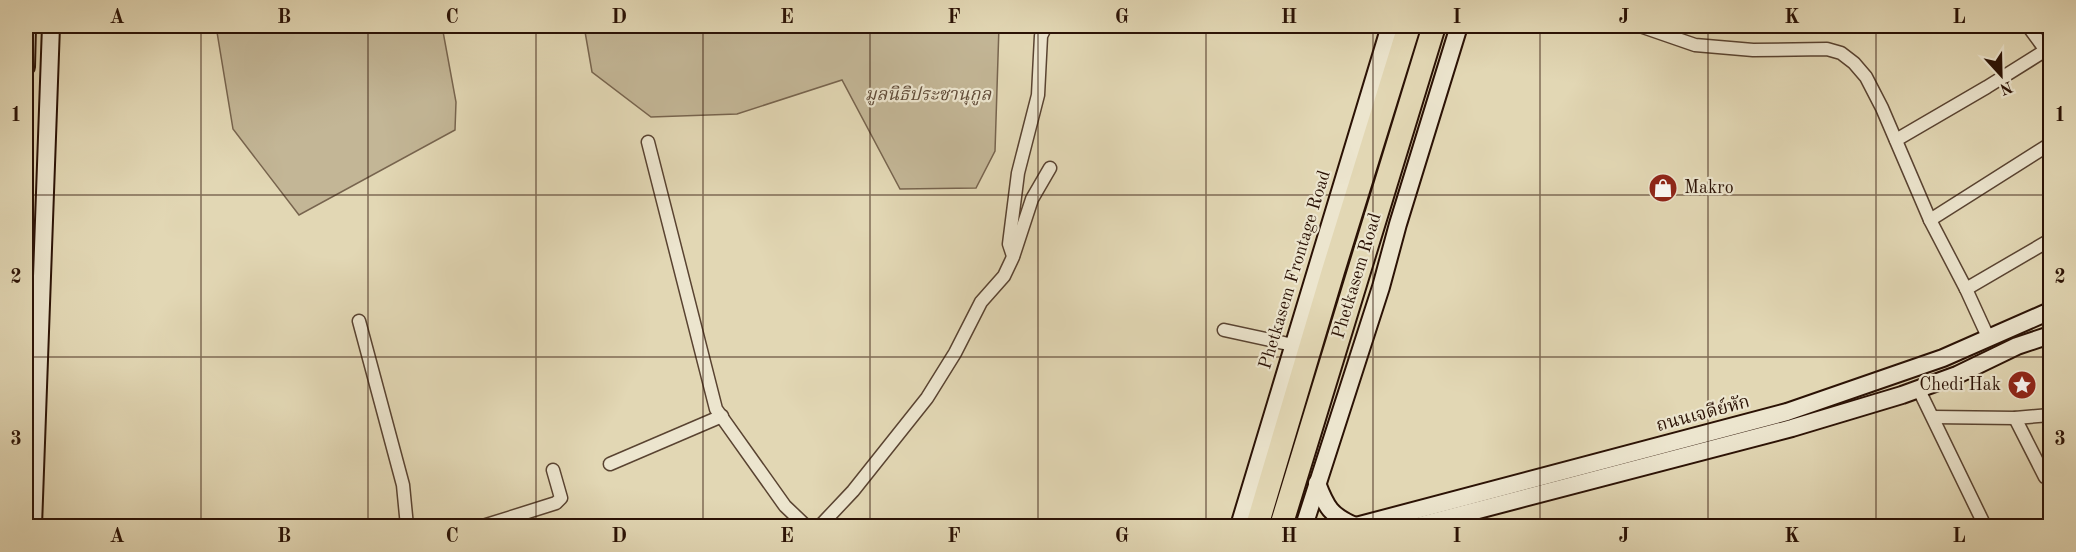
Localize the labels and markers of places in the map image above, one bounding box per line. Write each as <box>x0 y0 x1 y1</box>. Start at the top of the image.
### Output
shop icon: Makro <box>1647 172 1679 204</box>
place label: Makro <box>1684 179 1734 197</box>
place icon: Chedi Hak <box>2006 369 2038 401</box>
place label: Chedi Hak <box>1919 376 2001 394</box>

